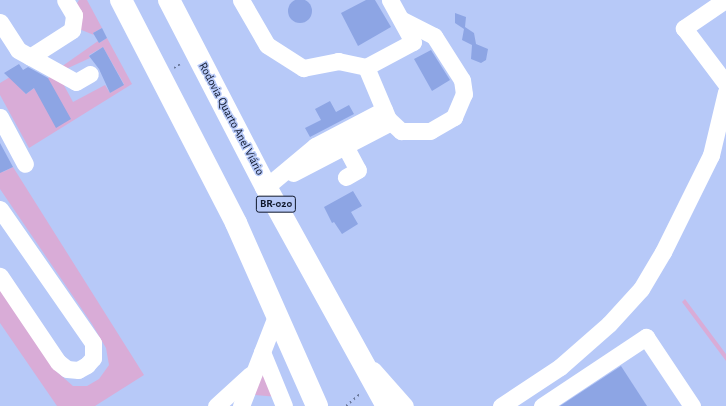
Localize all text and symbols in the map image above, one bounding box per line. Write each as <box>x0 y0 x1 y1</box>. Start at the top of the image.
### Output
street label: Rodovia Quarto Anel Viário <box>195 60 267 178</box>
road number: BR-020 <box>255 195 297 213</box>

